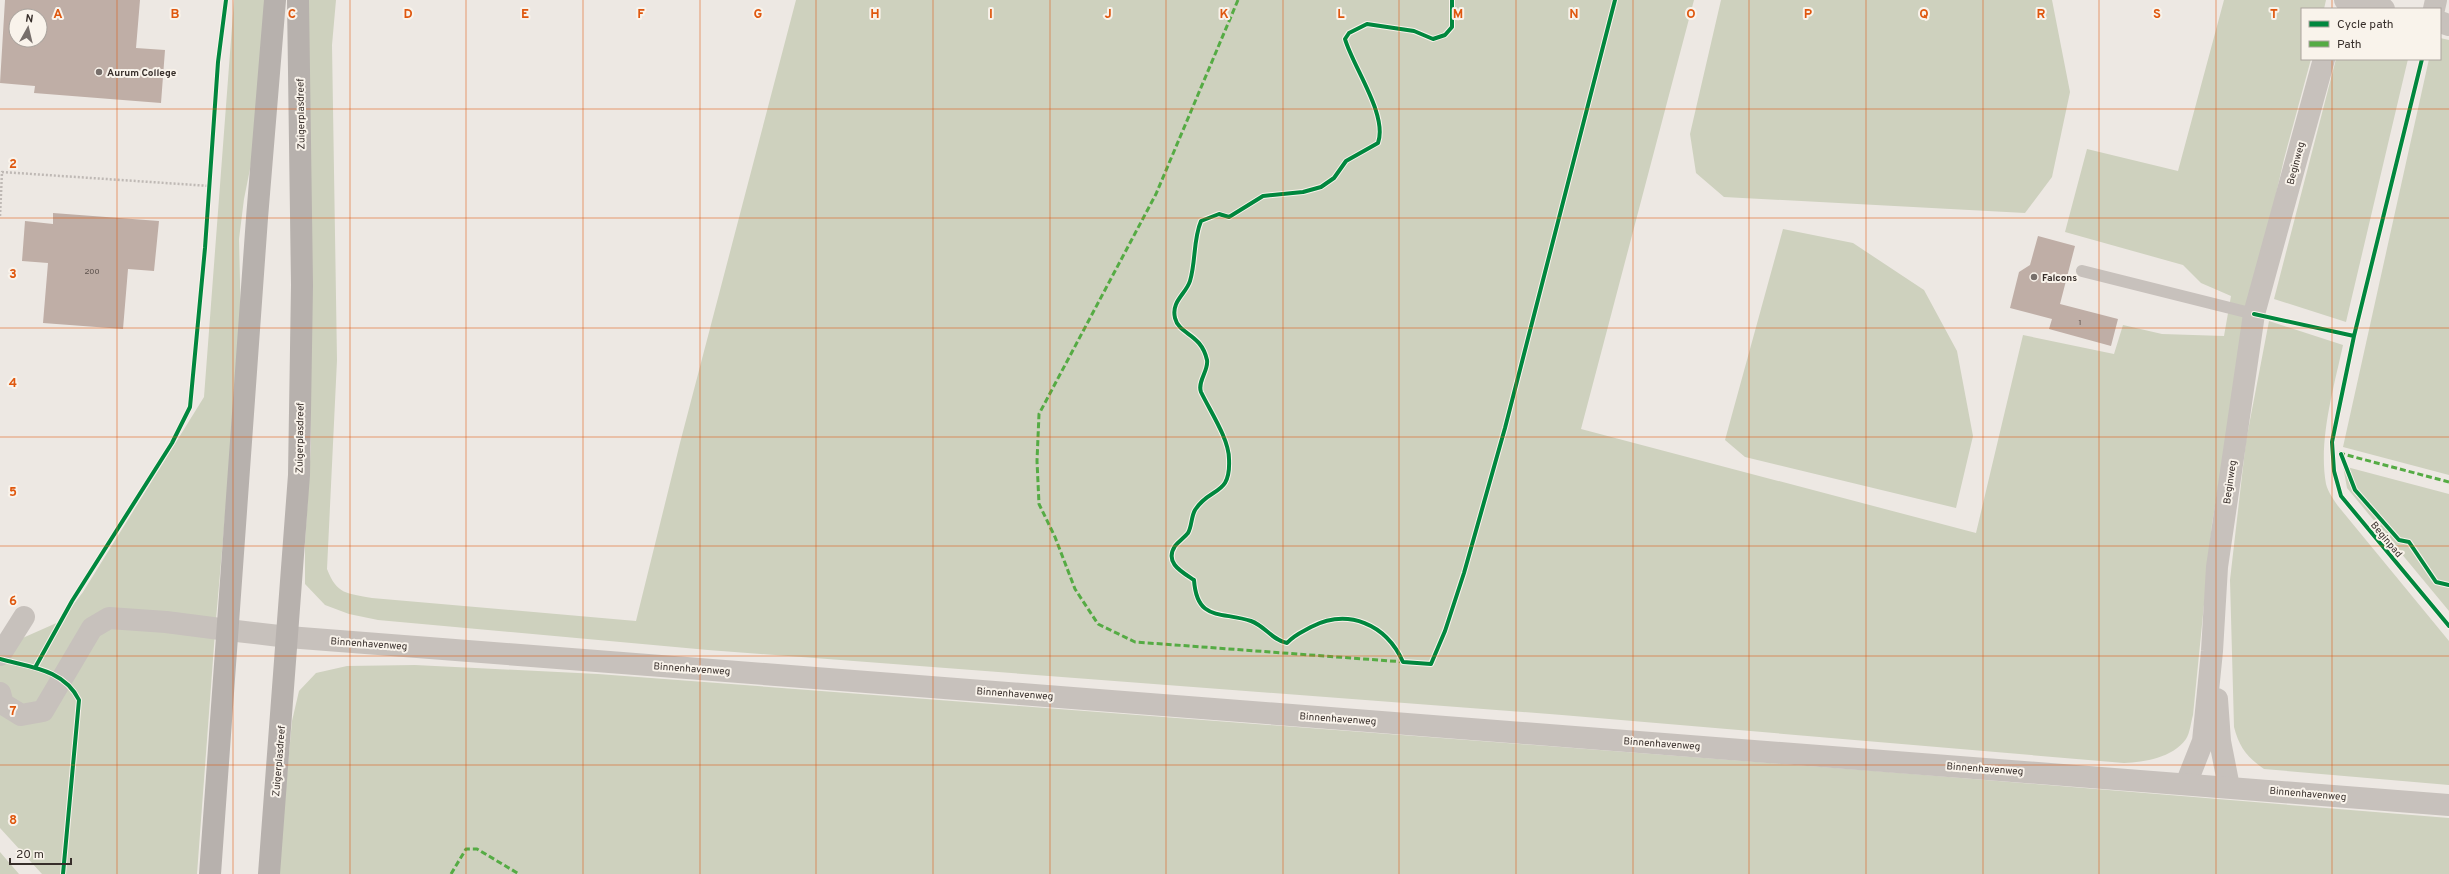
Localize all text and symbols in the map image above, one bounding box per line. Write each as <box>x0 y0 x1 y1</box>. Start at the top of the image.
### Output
text: A <box>53 7 63 23</box>
text: B <box>171 7 180 23</box>
text: C <box>288 7 296 23</box>
text: D <box>403 7 413 23</box>
text: E <box>521 7 529 23</box>
text: F <box>637 7 645 23</box>
text: G <box>754 7 763 23</box>
text: H <box>870 7 880 23</box>
text: I <box>989 7 993 23</box>
text: J <box>1104 7 1112 23</box>
text: K <box>1219 7 1229 23</box>
text: L <box>1337 7 1345 23</box>
text: M <box>1453 7 1463 23</box>
text: N <box>1569 7 1579 23</box>
text: O <box>1686 7 1696 23</box>
text: P <box>1804 7 1813 23</box>
text: Q <box>1919 7 1929 23</box>
text: R <box>2037 7 2046 23</box>
text: S <box>2153 7 2161 23</box>
text: T <box>2270 7 2278 23</box>
north arrow <box>8 8 48 48</box>
legend <box>2301 8 2441 60</box>
text: N <box>24 12 34 27</box>
text: Cycle path <box>2337 17 2394 33</box>
text: Path <box>2337 37 2362 53</box>
marker: Aurum College <box>94 67 104 77</box>
place label: Aurum College <box>107 67 177 80</box>
street label: Zuigerplasdreef <box>294 78 309 150</box>
street label: Beginweg <box>2284 140 2308 186</box>
text: 2 <box>9 157 17 173</box>
text: 3 <box>9 267 17 283</box>
house number: 200 <box>84 267 100 277</box>
marker: Falcons <box>2029 272 2039 282</box>
place label: Falcons <box>2042 272 2077 285</box>
house number: 1 <box>2079 318 2081 328</box>
text: 4 <box>9 376 17 392</box>
street label: Zuigerplasdreef <box>293 402 308 474</box>
street label: Beginweg <box>2221 459 2240 505</box>
text: 5 <box>9 485 17 501</box>
street label: Beginpad <box>2367 519 2405 561</box>
text: 6 <box>9 594 17 610</box>
street label: Binnenhavenweg <box>330 635 408 654</box>
street label: Binnenhavenweg <box>653 660 731 679</box>
street label: Binnenhavenweg <box>976 685 1054 704</box>
text: 7 <box>10 704 17 720</box>
street label: Binnenhavenweg <box>1299 710 1377 729</box>
street label: Zuigerplasdreef <box>270 725 289 797</box>
street label: Binnenhavenweg <box>1623 735 1701 754</box>
street label: Binnenhavenweg <box>1946 760 2024 779</box>
street label: Binnenhavenweg <box>2269 785 2347 804</box>
text: 8 <box>9 813 17 829</box>
scale bar <box>10 840 71 866</box>
text: 20 m <box>16 847 44 863</box>

